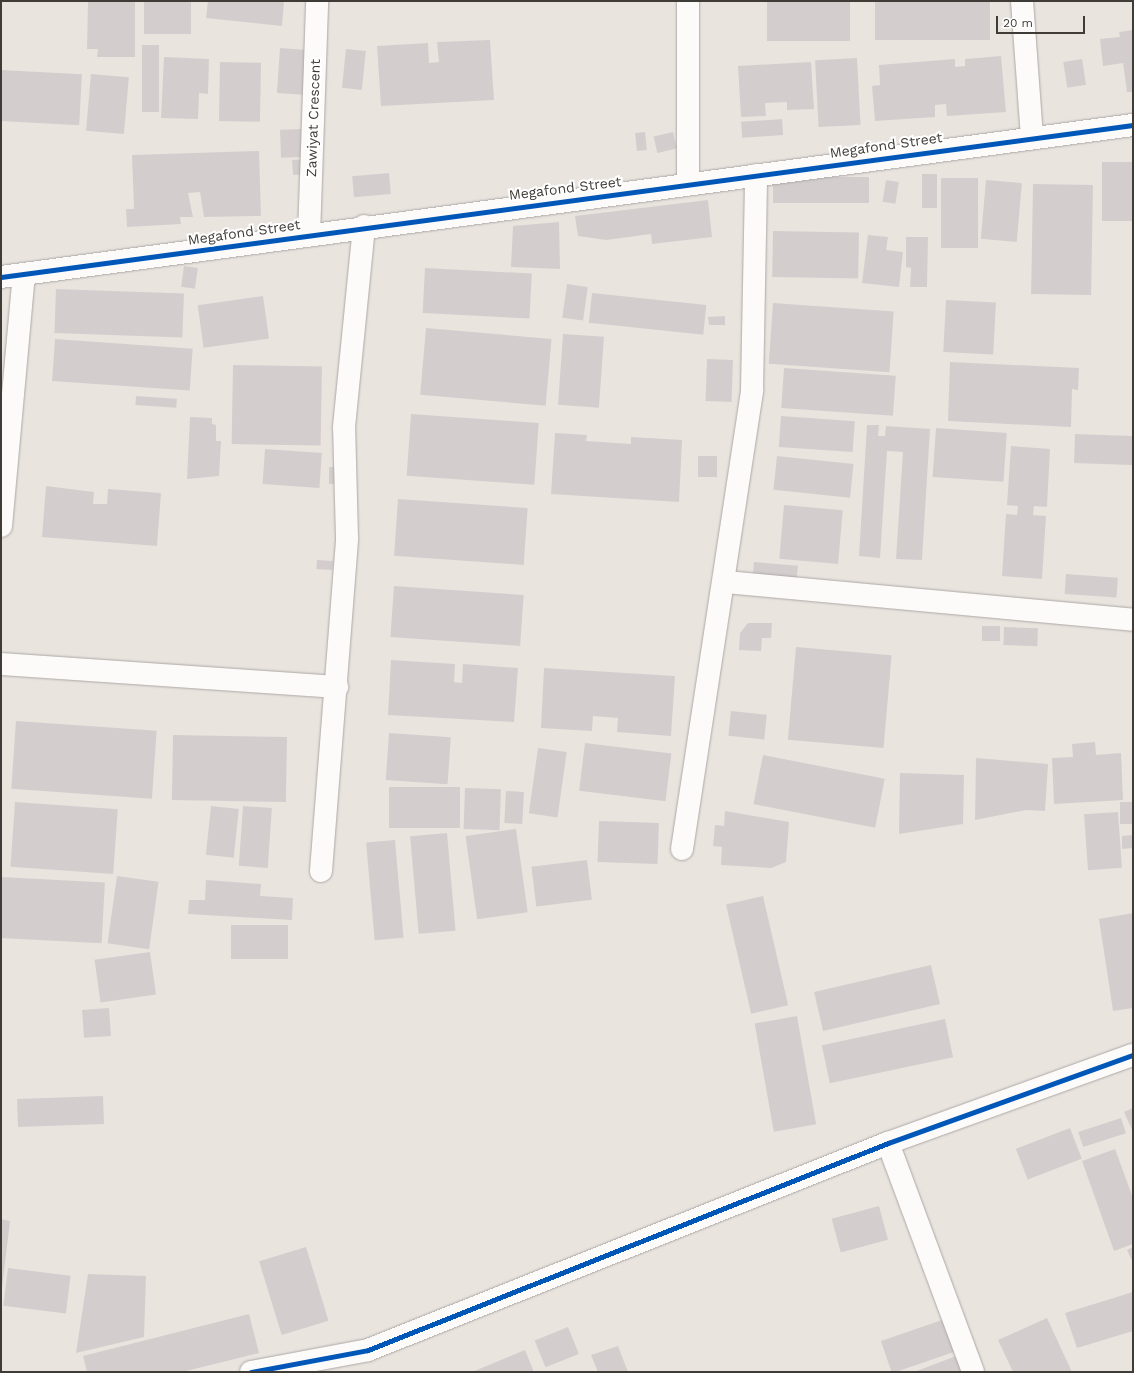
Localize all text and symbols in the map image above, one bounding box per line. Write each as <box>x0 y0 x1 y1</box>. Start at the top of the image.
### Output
scale bar <box>998 8 1087 34</box>
text: 20 m <box>1003 16 1033 30</box>
street label: Zawiyat Crescent <box>303 59 323 177</box>
street label: Megafond Street <box>829 129 943 161</box>
street label: Megafond Street <box>508 173 622 203</box>
street label: Megafond Street <box>187 216 301 248</box>

